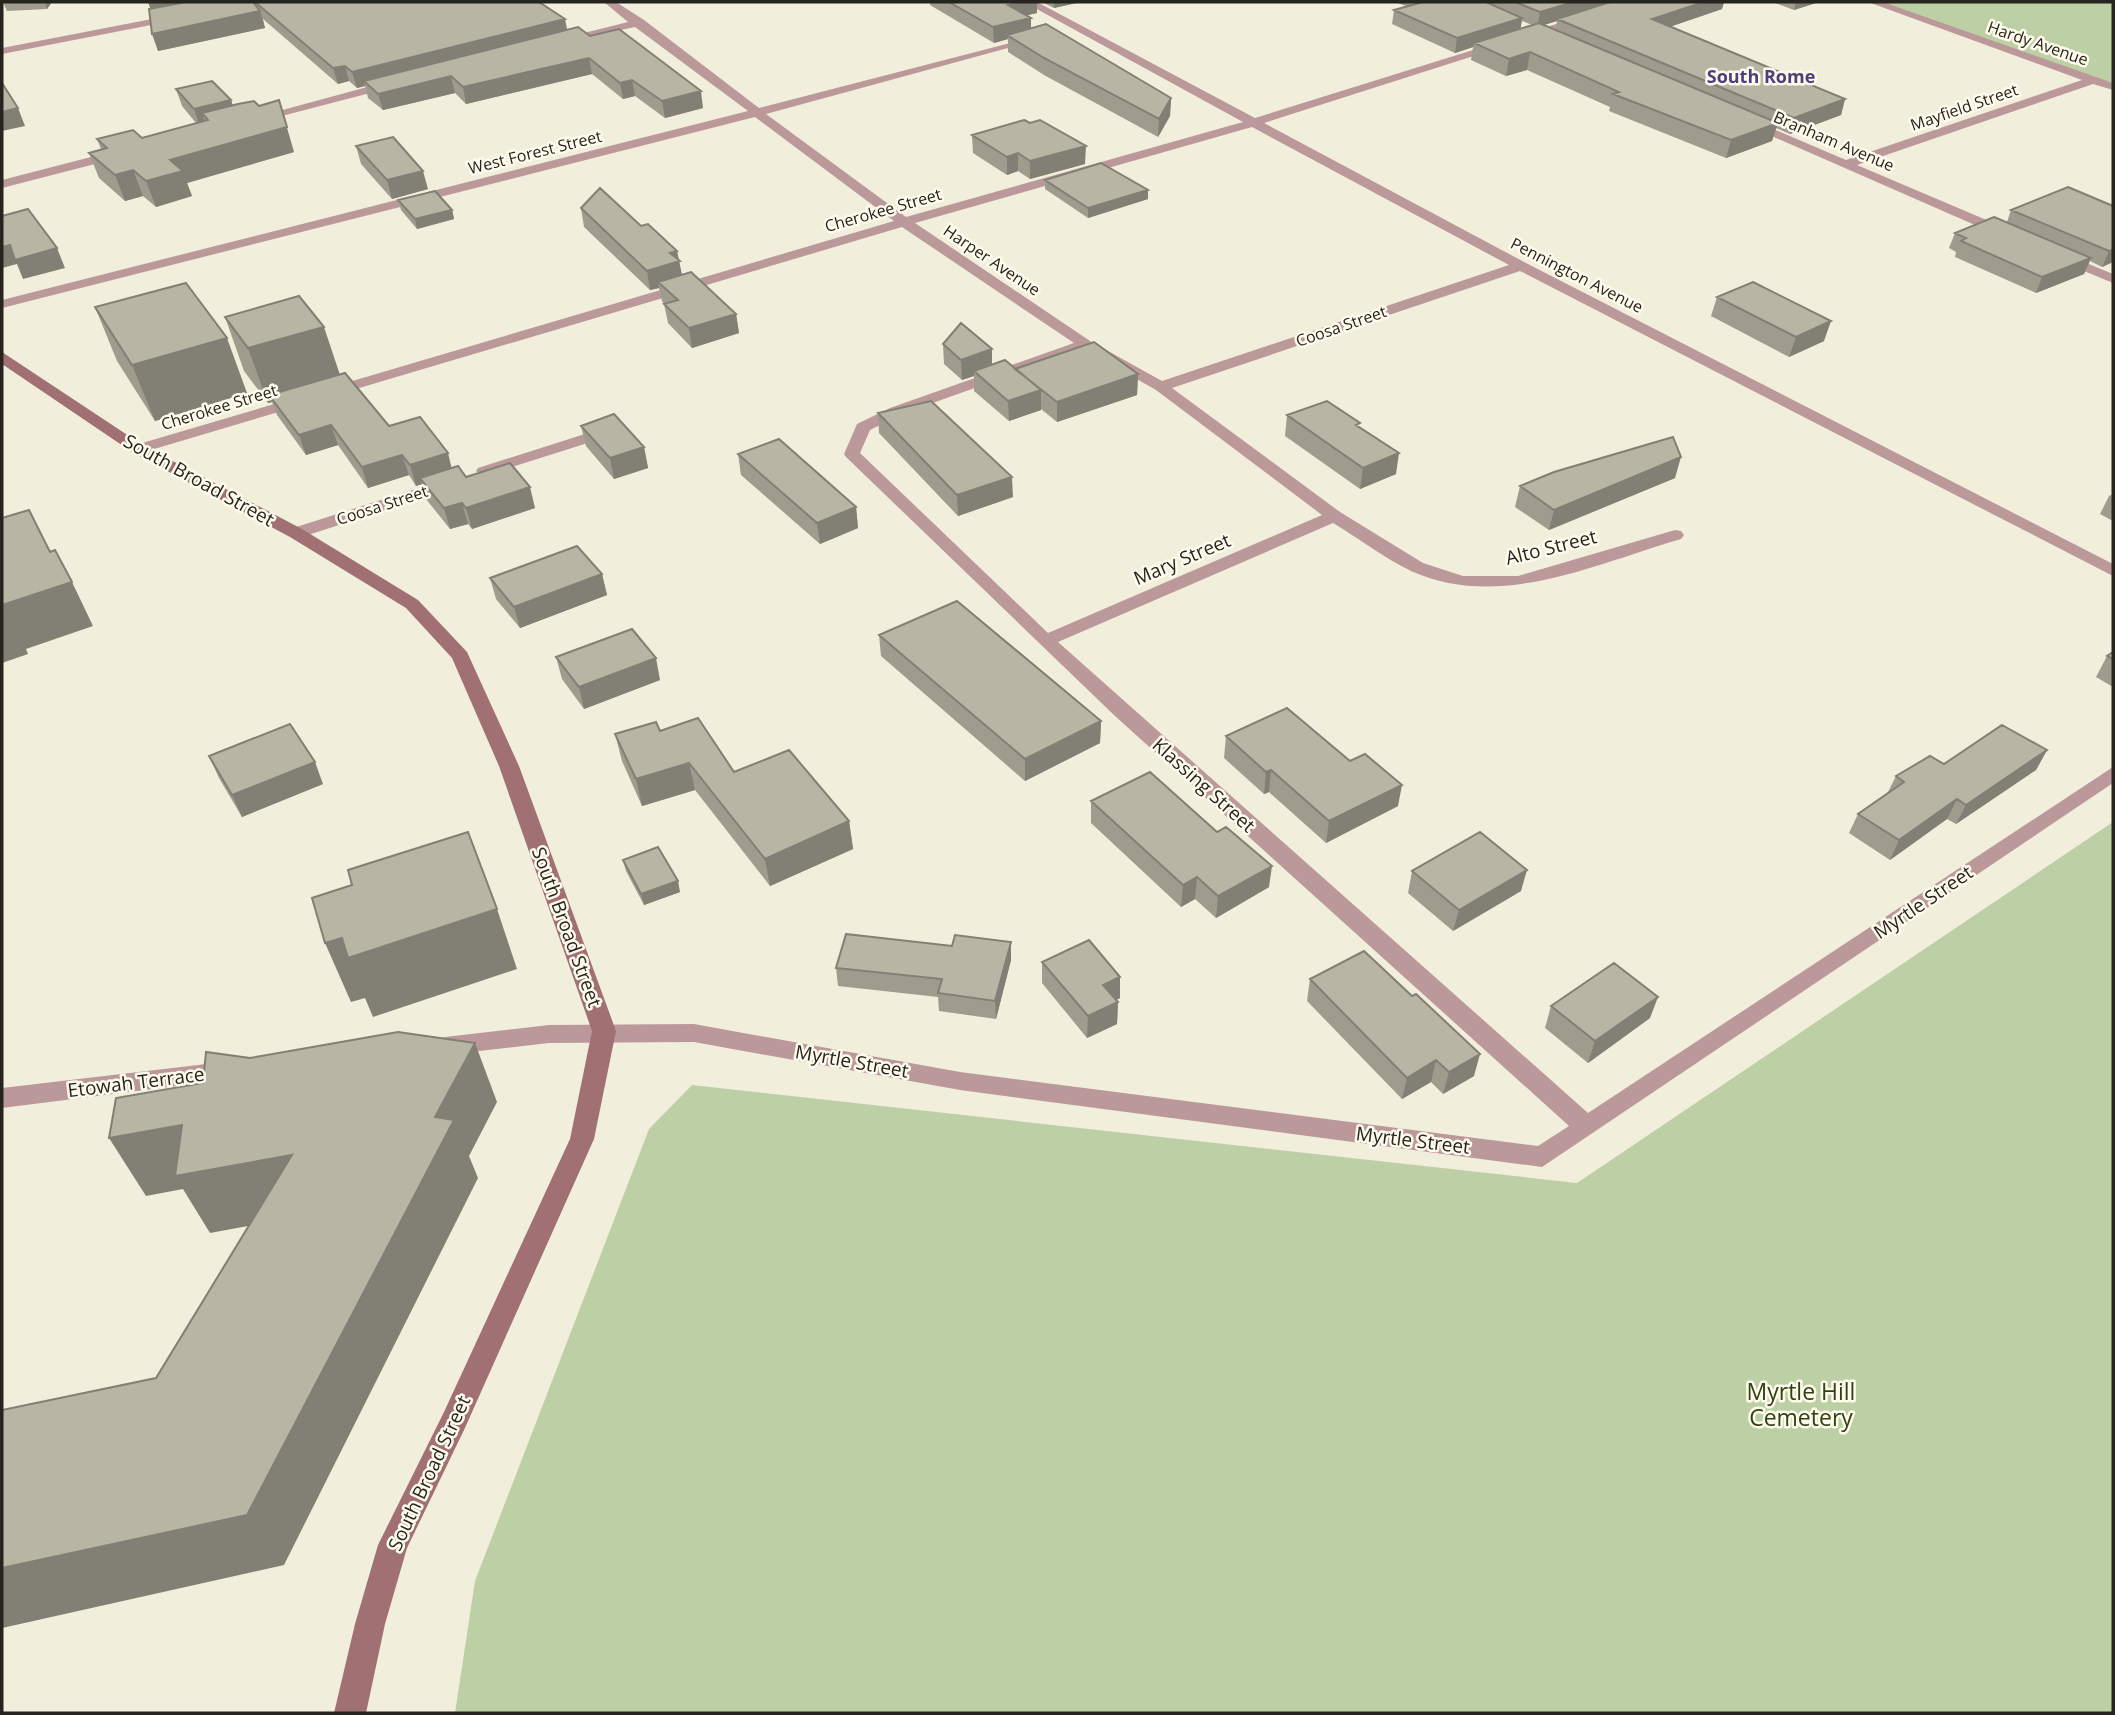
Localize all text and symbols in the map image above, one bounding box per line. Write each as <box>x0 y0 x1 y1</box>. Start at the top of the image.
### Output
street label: Hardy Avenue <box>1985 16 2091 70</box>
district label: South Rome <box>1707 64 1815 88</box>
street label: Mayfield Street <box>1907 78 2021 136</box>
street label: Branham Avenue <box>1770 106 1898 176</box>
street label: West Forest Street <box>466 125 604 179</box>
street label: Cherokee Street <box>822 183 944 237</box>
street label: Harper Avenue <box>939 219 1045 301</box>
street label: Pennington Avenue <box>1507 232 1647 318</box>
street label: Coosa Street <box>1293 300 1390 352</box>
street label: Cherokee Street <box>158 379 280 435</box>
street label: South Broad Street <box>119 428 279 532</box>
street label: Coosa Street <box>334 480 431 530</box>
street label: Alto Street <box>1503 523 1599 571</box>
street label: Mary Street <box>1130 527 1235 591</box>
street label: Klassing Street <box>1147 732 1261 838</box>
street label: South Broad Street <box>526 843 608 1011</box>
street label: Myrtle Street <box>1868 859 1978 945</box>
street label: Myrtle Street <box>793 1038 911 1084</box>
street label: Etowah Terrace <box>66 1061 206 1103</box>
street label: Myrtle Street <box>1355 1120 1472 1160</box>
park label: Myrtle Hill Cemetery <box>1747 1375 1855 1433</box>
street label: South Broad Street <box>382 1391 476 1555</box>

